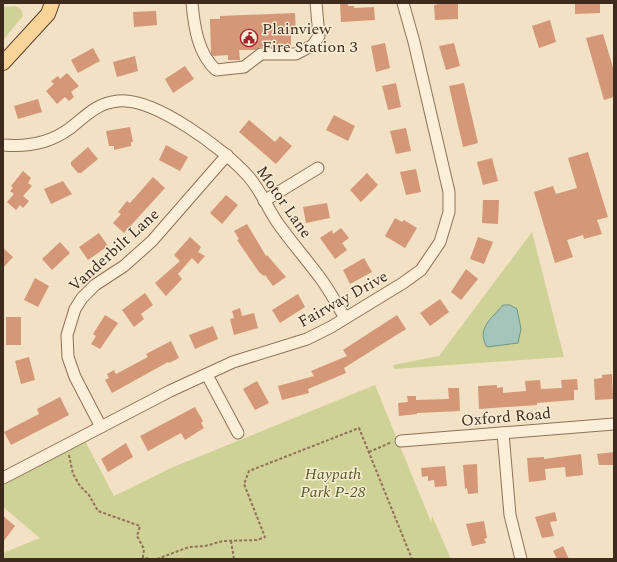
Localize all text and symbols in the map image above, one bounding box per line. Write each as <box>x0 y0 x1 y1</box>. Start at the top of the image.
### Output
place label: Plainview Fire Station 3 <box>262 17 358 59</box>
public building icon: Plainview Fire Station 3 <box>239 28 259 48</box>
street label: Motor Lane <box>250 161 318 243</box>
street label: Vanderbilt Lane <box>63 203 165 297</box>
street label: Fairway Drive <box>294 264 392 334</box>
street label: Oxford Road <box>460 401 552 433</box>
park label: Haypath Park P-28 <box>300 462 366 504</box>

